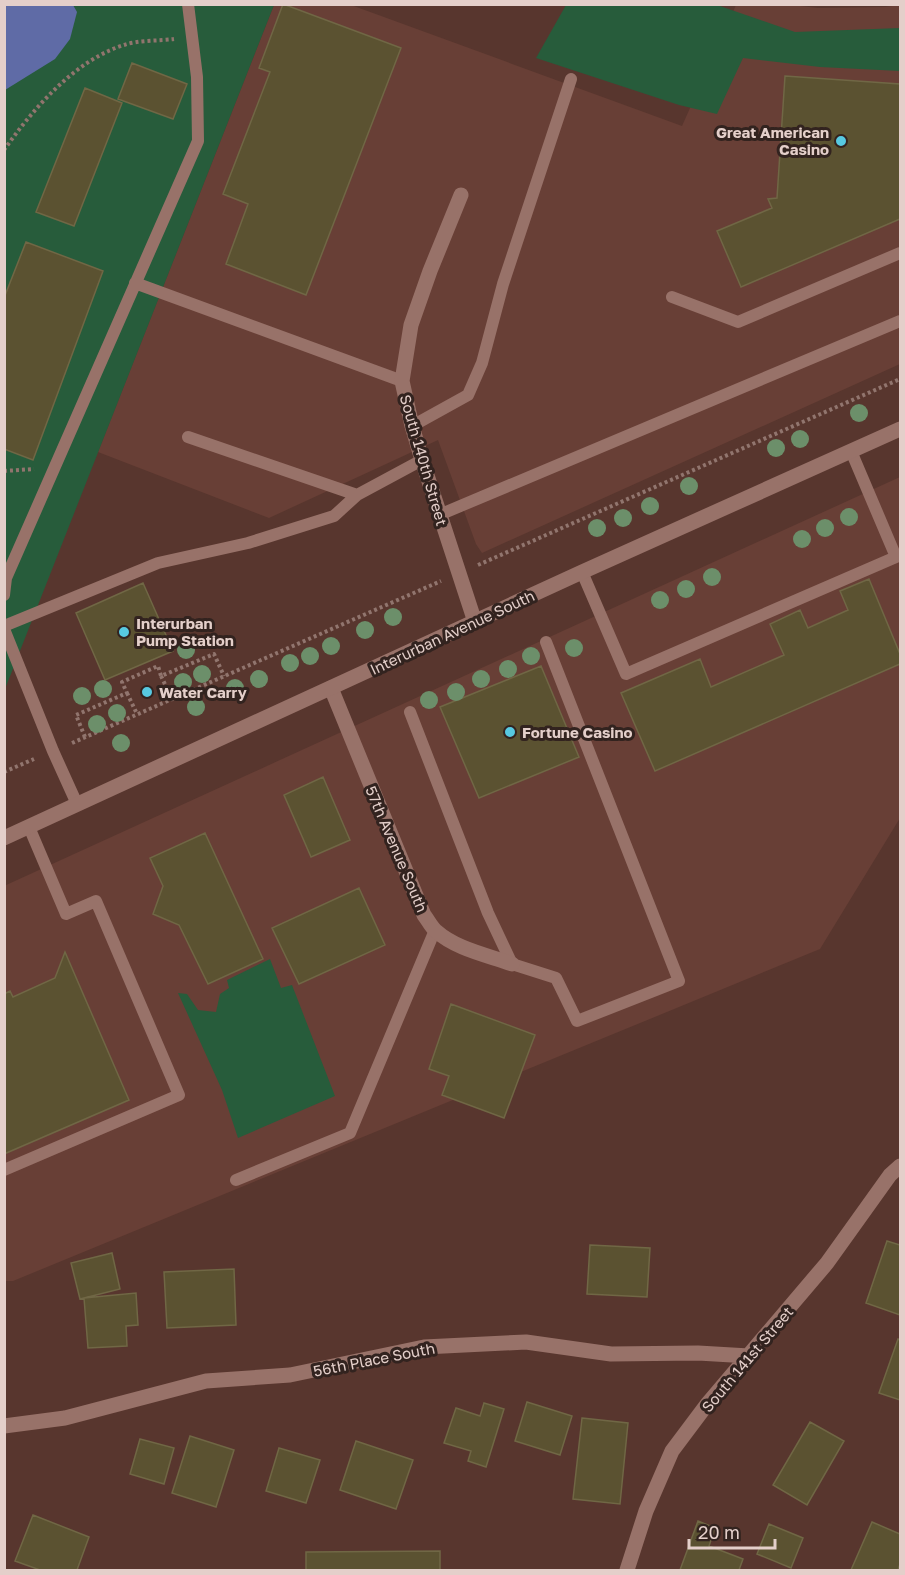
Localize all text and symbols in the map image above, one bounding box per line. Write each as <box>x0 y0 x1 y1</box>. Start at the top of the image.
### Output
place label: Great American Casino <box>716 123 829 158</box>
marker: Great American Casino <box>834 134 848 148</box>
street label: South 140th Street <box>397 392 451 528</box>
street label: Interurban Avenue South <box>367 586 537 678</box>
place label: Interurban Pump Station <box>136 614 234 649</box>
marker: Interurban Pump Station <box>117 625 131 639</box>
place label: Water Carry <box>159 683 247 701</box>
marker: Water Carry <box>140 685 154 699</box>
place label: Fortune Casino <box>522 723 632 741</box>
marker: Fortune Casino <box>503 725 517 739</box>
street label: 57th Avenue South <box>362 783 432 915</box>
street label: South 141st Street <box>698 1302 796 1416</box>
street label: 56th Place South <box>312 1338 436 1380</box>
scale bar <box>689 1512 774 1550</box>
text: 20 m <box>698 1521 740 1543</box>

